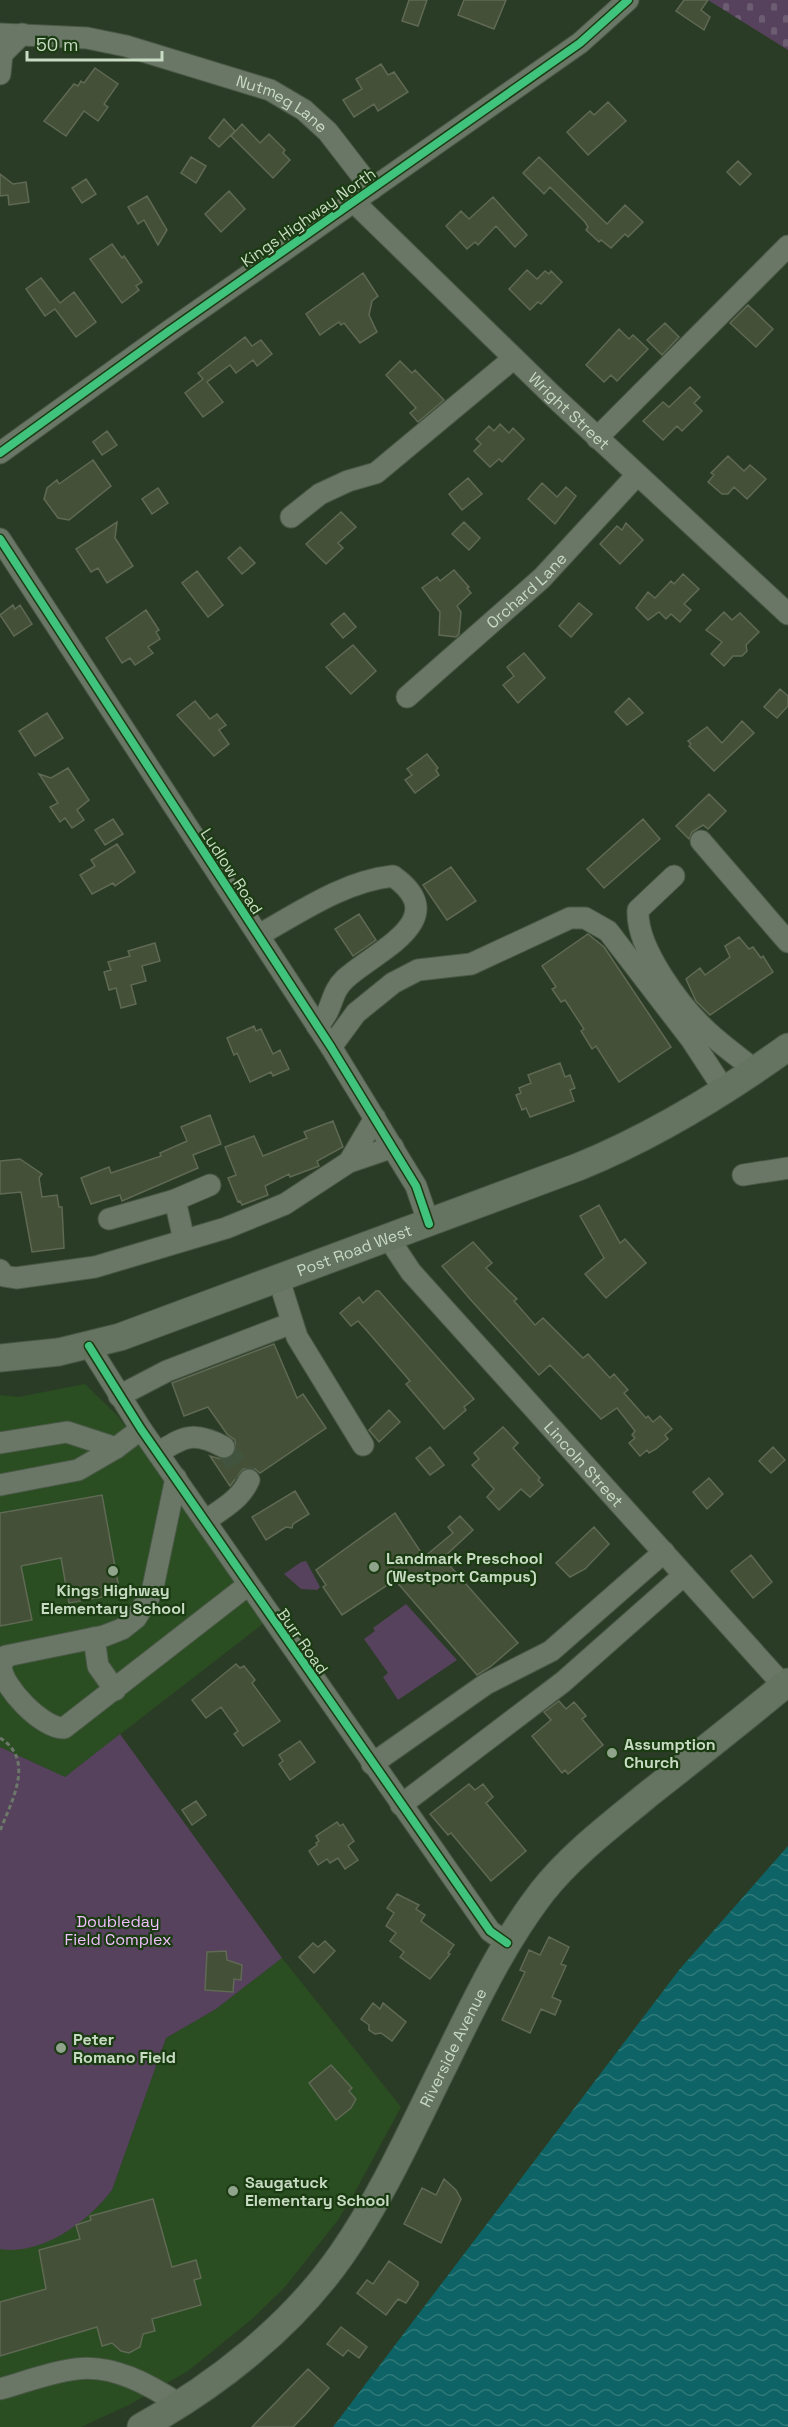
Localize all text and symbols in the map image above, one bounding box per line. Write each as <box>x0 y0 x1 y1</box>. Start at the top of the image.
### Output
scale bar <box>27 24 162 62</box>
text: 50 m <box>36 33 78 56</box>
street label: Nutmeg Lane <box>233 70 332 137</box>
street label: Kings Highway North <box>237 163 380 272</box>
street label: Wright Street <box>524 368 614 455</box>
street label: Orchard Lane <box>482 548 571 633</box>
street label: Ludlow Road <box>196 824 267 918</box>
street label: Post Road West <box>294 1220 415 1281</box>
street label: Lincoln Street <box>539 1417 628 1512</box>
place label: Landmark Preschool (Westport Campus) <box>386 1548 543 1587</box>
marker: Landmark Preschool (Westport Campus) <box>367 1560 381 1574</box>
marker: Kings Highway Elementary School <box>106 1564 120 1578</box>
place label: Kings Highway Elementary School <box>41 1580 185 1619</box>
street label: Burr Road <box>272 1604 333 1678</box>
place label: Assumption Church <box>624 1734 716 1773</box>
marker: Assumption Church <box>605 1746 619 1760</box>
park label: Doubleday Field Complex <box>65 1911 171 1950</box>
street label: Riverside Avenue <box>415 1985 492 2111</box>
place label: Peter Romano Field <box>73 2029 176 2068</box>
marker: Peter Romano Field <box>54 2041 68 2055</box>
place label: Saugatuck Elementary School <box>245 2172 389 2211</box>
marker: Saugatuck Elementary School <box>226 2184 240 2198</box>

